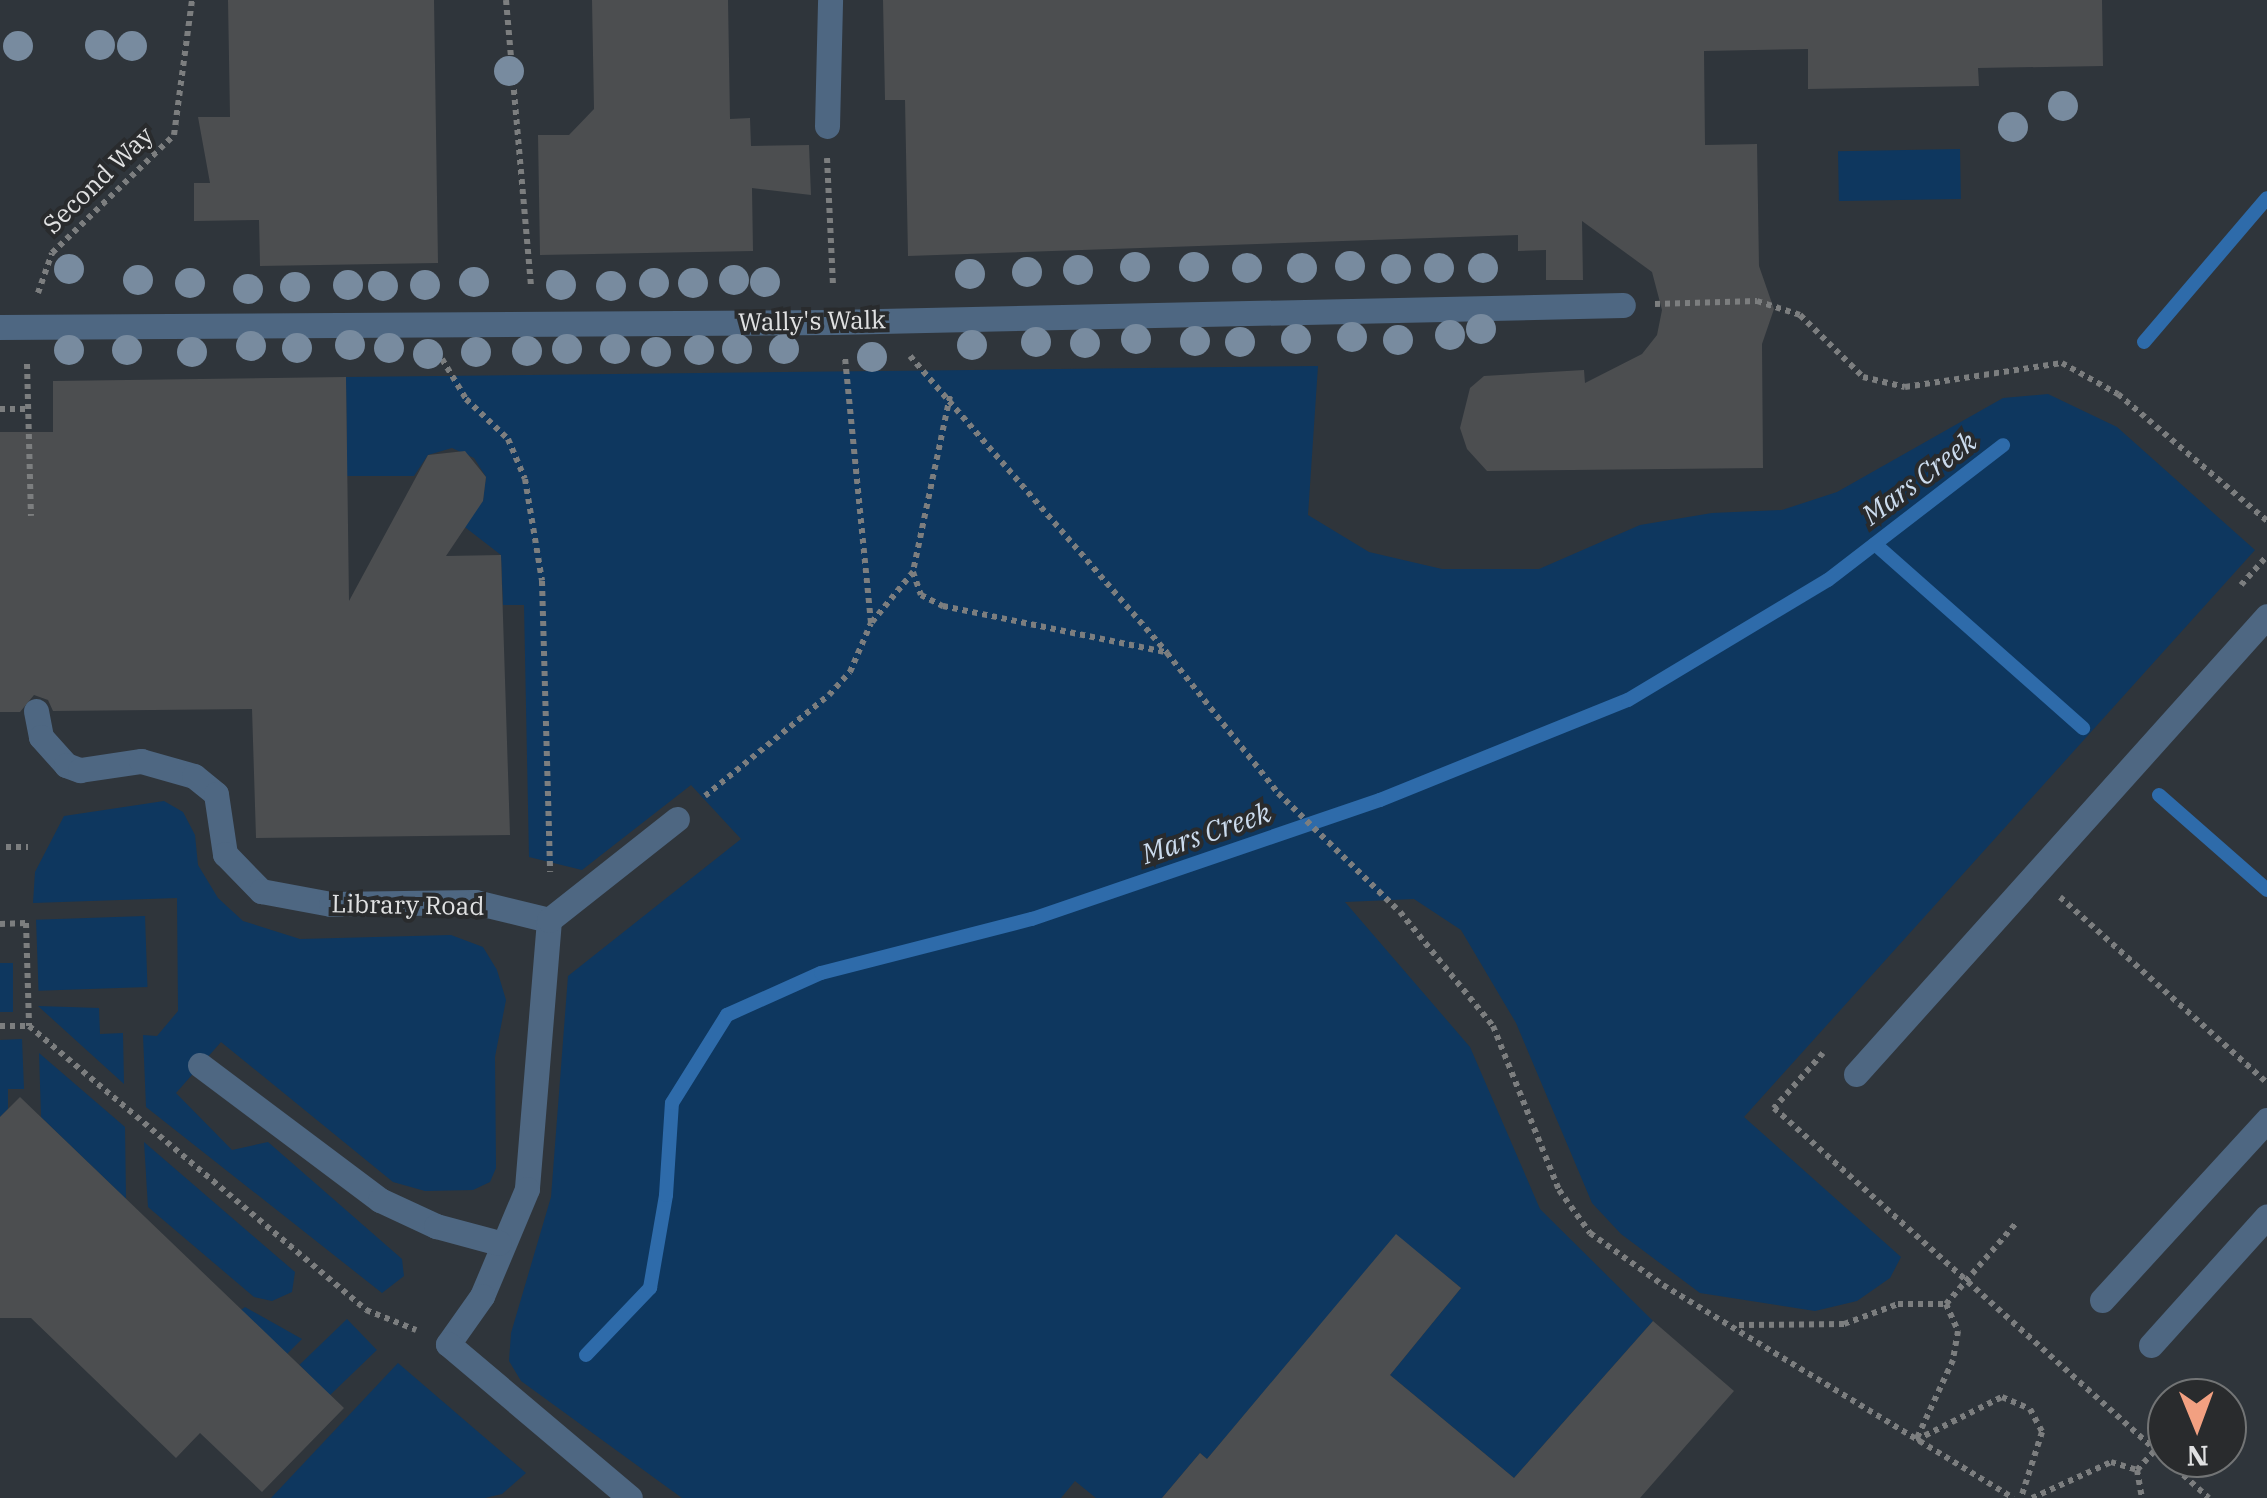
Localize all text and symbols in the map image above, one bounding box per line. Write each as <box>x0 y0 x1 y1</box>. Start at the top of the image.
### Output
street label: Second Way <box>37 120 159 240</box>
street label: Wally's Walk <box>738 305 886 337</box>
water label: Mars Creek <box>1855 424 1983 532</box>
water label: Mars Creek <box>1137 795 1275 871</box>
street label: Library Road <box>331 889 485 921</box>
north arrow <box>2147 1378 2247 1478</box>
text: N <box>2186 1438 2209 1475</box>

